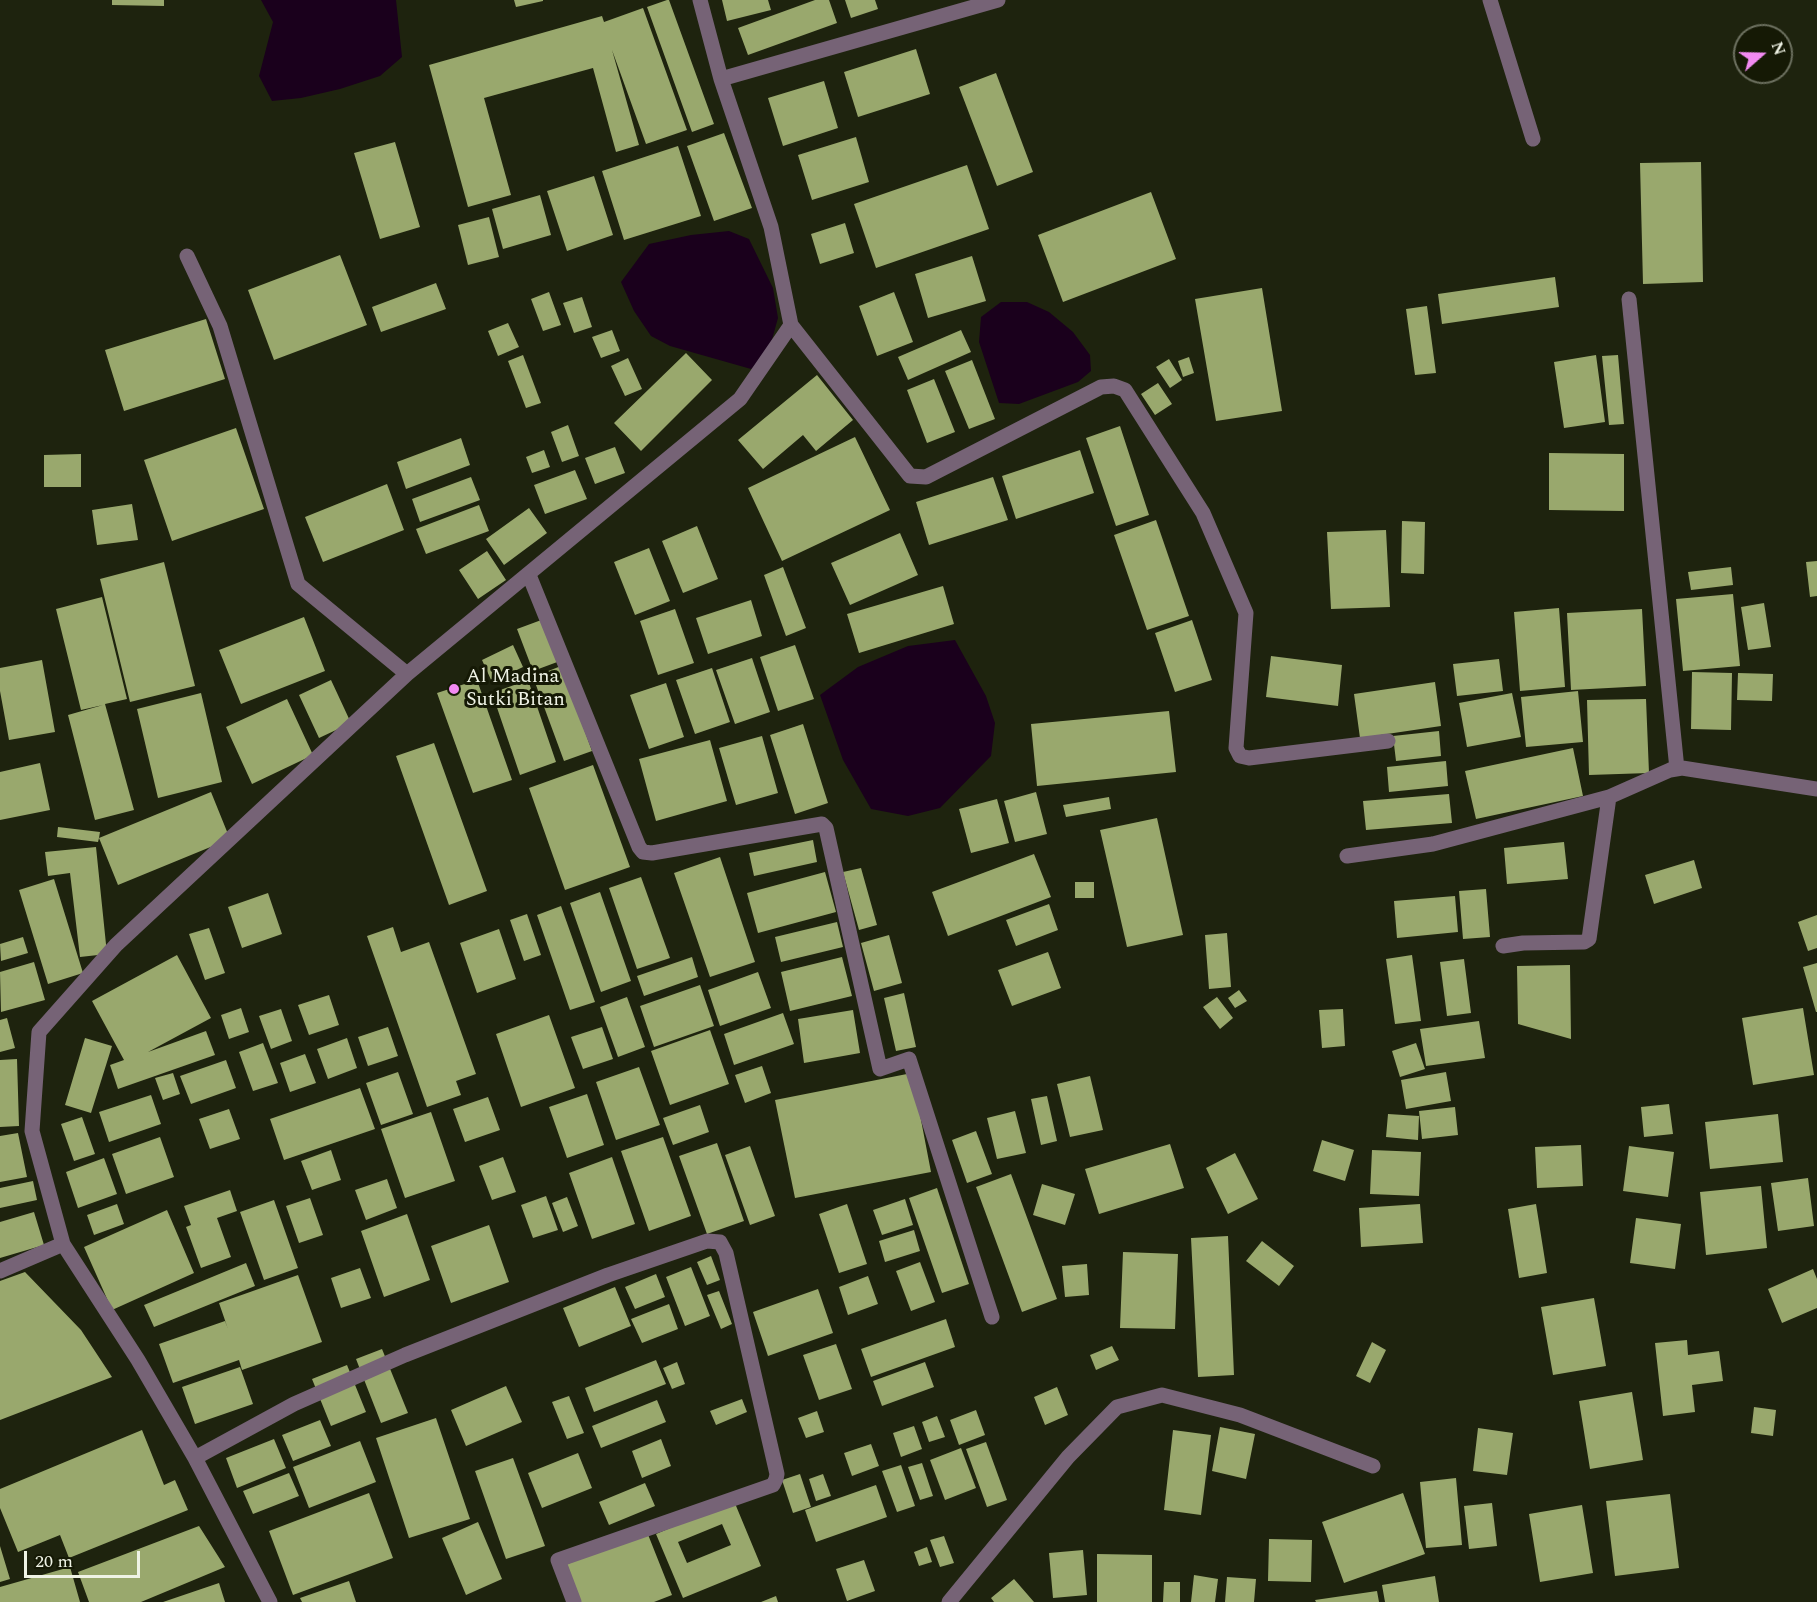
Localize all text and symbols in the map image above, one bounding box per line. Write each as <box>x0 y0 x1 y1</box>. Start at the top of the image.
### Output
north arrow <box>1733 24 1793 84</box>
text: N <box>1765 38 1792 59</box>
place label: Al Madina Sutki Bitan <box>466 666 565 713</box>
marker: Al Madina Sutki Bitan <box>447 682 461 696</box>
scale bar <box>27 1539 142 1577</box>
text: 20 m <box>35 1548 73 1575</box>

